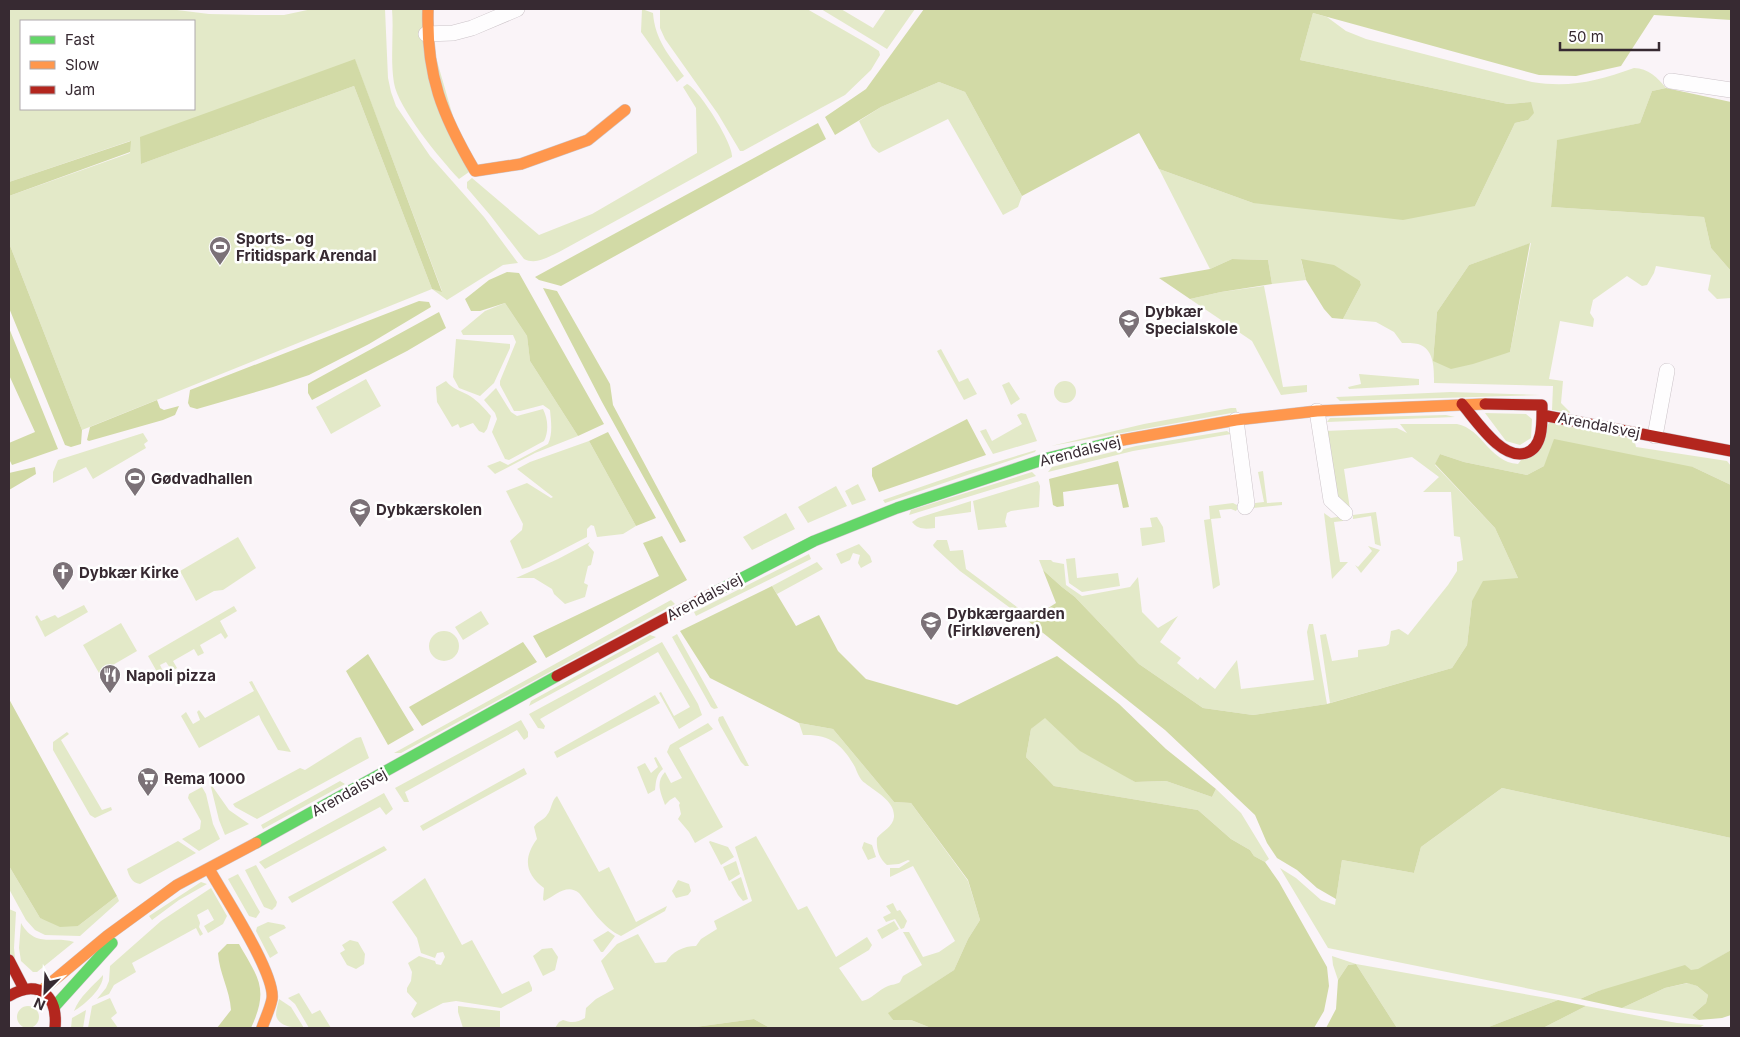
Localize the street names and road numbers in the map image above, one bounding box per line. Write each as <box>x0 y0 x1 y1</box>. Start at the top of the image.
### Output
street label: Arendalsvej <box>1556 408 1642 442</box>
street label: Arendalsvej <box>1037 432 1123 470</box>
street label: Arendalsvej <box>663 569 745 625</box>
street label: Arendalsvej <box>308 764 390 820</box>

